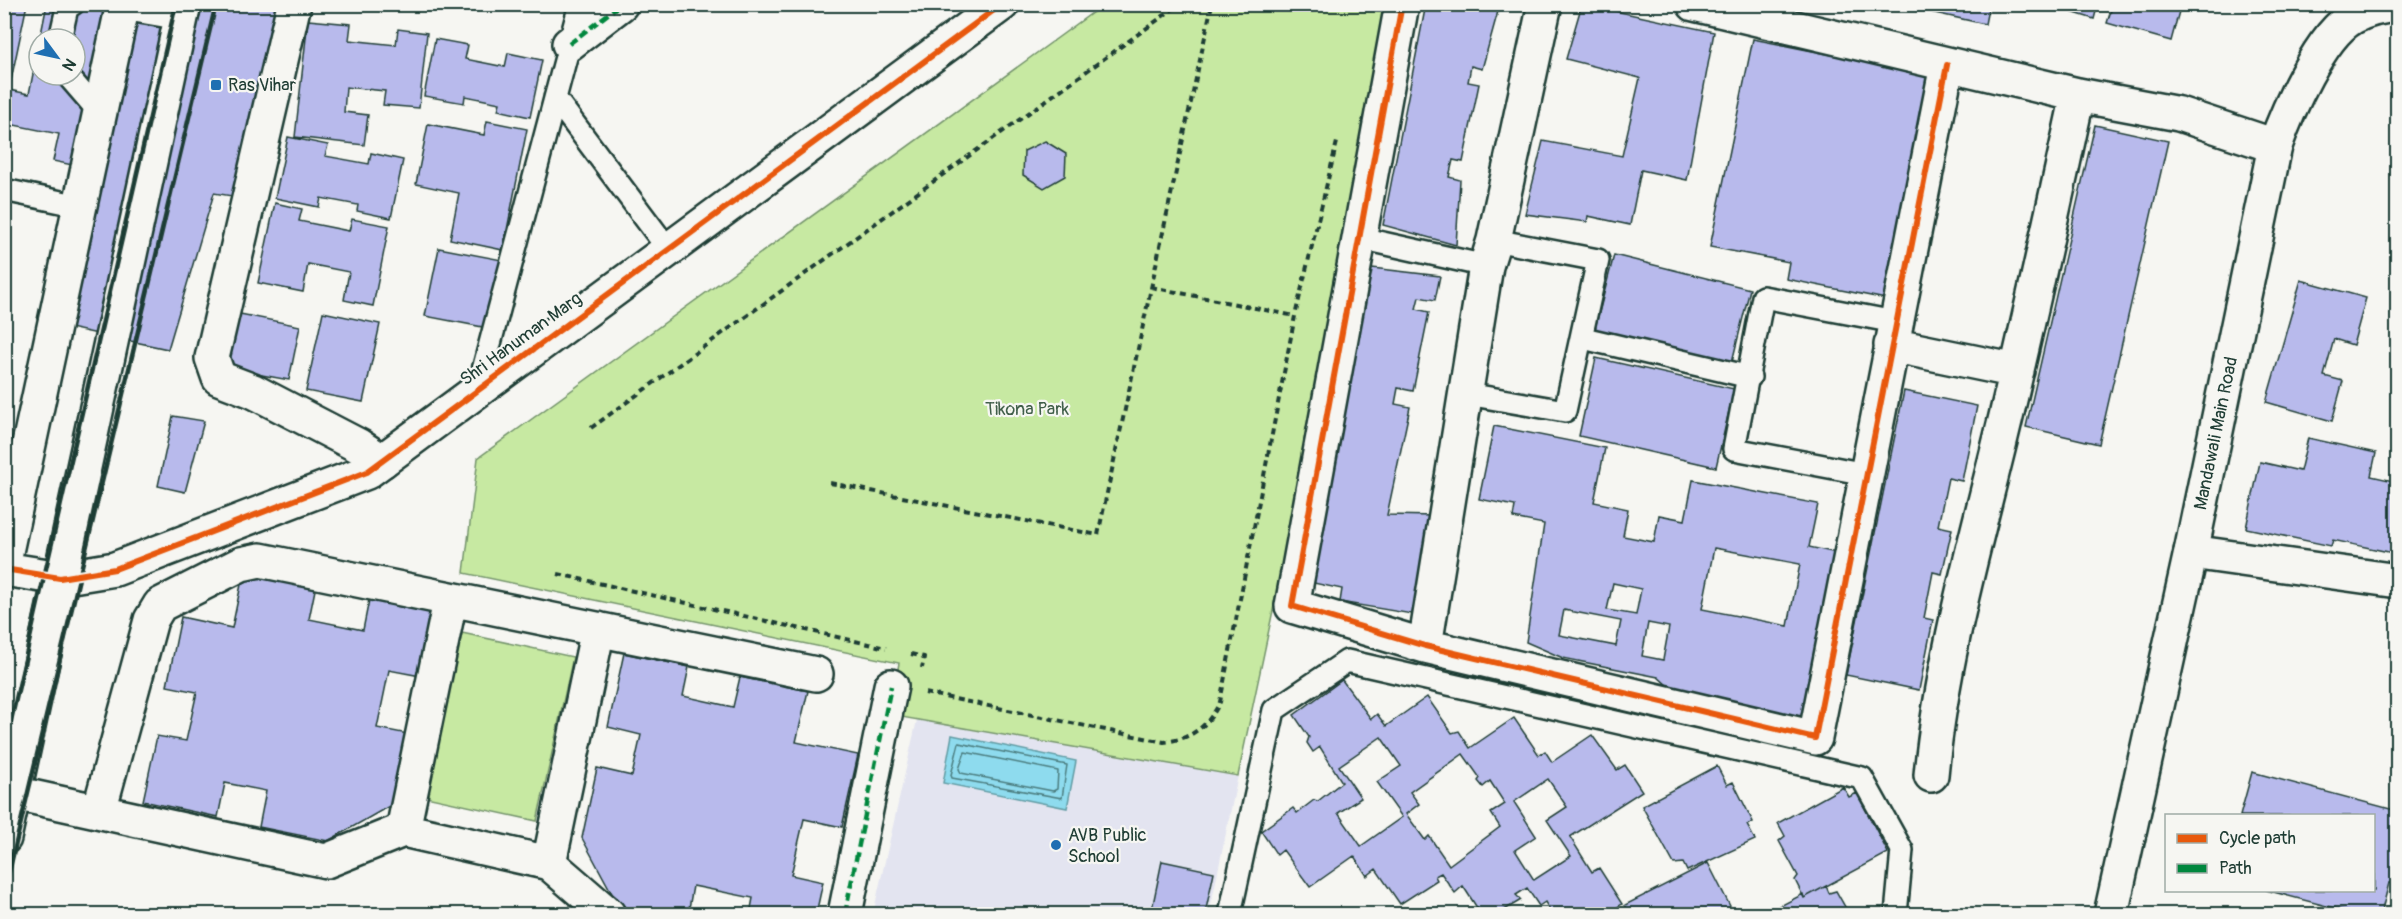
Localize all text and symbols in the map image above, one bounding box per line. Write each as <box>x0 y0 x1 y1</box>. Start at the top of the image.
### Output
north arrow <box>27 27 87 87</box>
text: N <box>57 55 80 75</box>
place label: Ras Vihar <box>228 74 297 97</box>
marker: Ras Vihar <box>209 78 223 92</box>
street label: Shri Hanuman Marg <box>456 287 586 391</box>
street label: Mandawali Main Road <box>2189 355 2243 512</box>
park label: Tikona Park <box>985 398 1070 421</box>
legend <box>2165 814 2375 892</box>
place label: AVB Public School <box>1068 824 1147 868</box>
text: Cycle path <box>2219 827 2296 850</box>
marker: AVB Public School <box>1049 838 1063 852</box>
text: Path <box>2219 857 2252 880</box>

